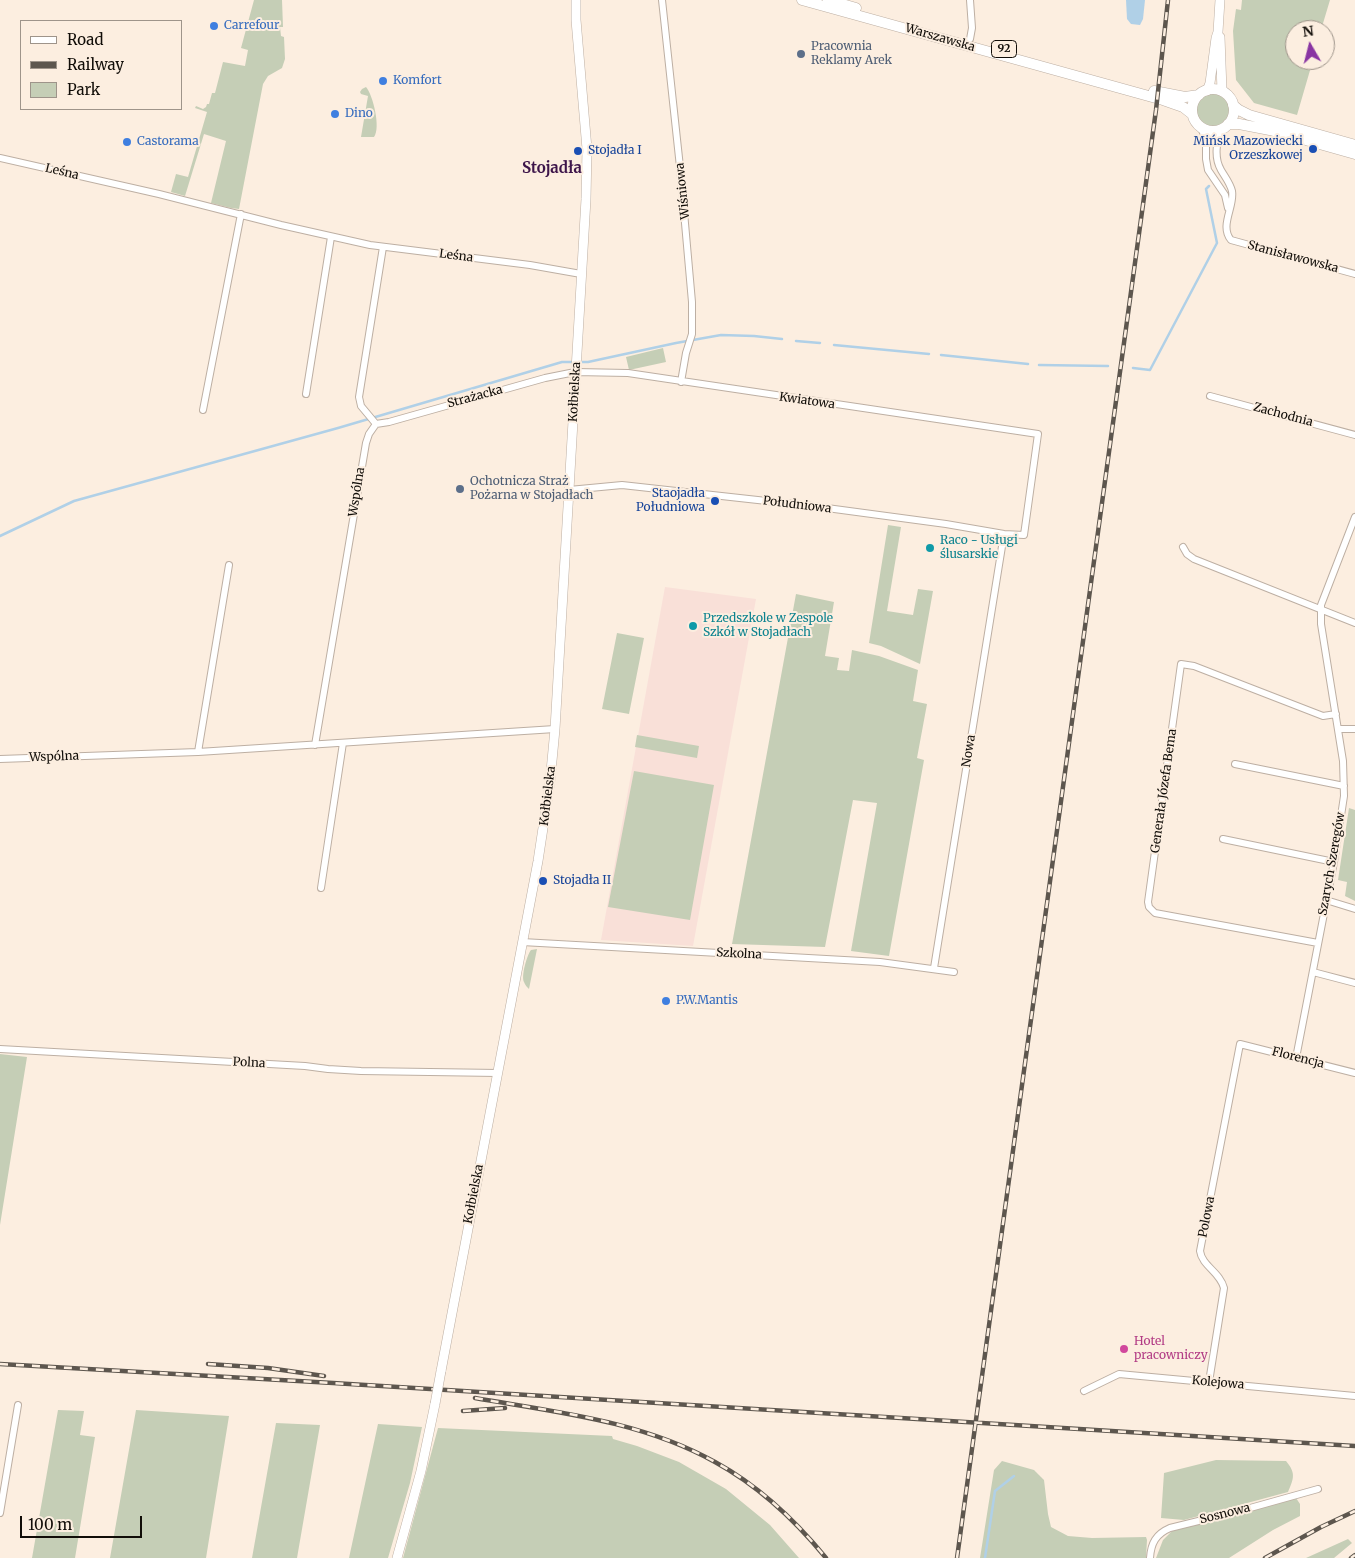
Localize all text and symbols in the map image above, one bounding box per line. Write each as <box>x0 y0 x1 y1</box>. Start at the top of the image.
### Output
place label: Carrefour <box>224 19 279 33</box>
legend <box>20 20 182 110</box>
marker: Carrefour <box>208 20 220 32</box>
north arrow <box>1285 20 1335 70</box>
street label: Warszawska <box>903 21 977 55</box>
text: N <box>1301 21 1315 41</box>
text: Road <box>67 30 103 49</box>
place label: Pracownia Reklamy Arek <box>811 40 892 68</box>
road number: 92 <box>992 41 1016 58</box>
marker: Pracownia Reklamy Arek <box>795 48 807 60</box>
text: Railway <box>67 55 124 74</box>
place label: Komfort <box>393 74 442 88</box>
marker: Komfort <box>377 75 389 87</box>
text: Park <box>67 80 100 99</box>
place label: Dino <box>345 107 373 121</box>
marker: Dino <box>329 108 341 120</box>
place label: Castorama <box>137 135 199 149</box>
place label: Mińsk Mazowiecki Orzeszkowej <box>1193 135 1303 163</box>
marker: Castorama <box>121 136 133 148</box>
marker: Mińsk Mazowiecki Orzeszkowej <box>1307 143 1319 155</box>
place label: Stojadła I <box>588 144 642 158</box>
marker: Stojadła I <box>572 145 584 157</box>
district label: Stojadła <box>522 160 582 178</box>
street label: Leśna <box>44 161 80 183</box>
street label: Wiśniowa <box>673 162 693 220</box>
street label: Stanisławowska <box>1246 238 1340 276</box>
street label: Leśna <box>438 247 474 265</box>
street label: Kołbielska <box>566 362 584 422</box>
street label: Strażacka <box>446 383 504 411</box>
street label: Kwiatowa <box>778 390 836 412</box>
street label: Zachodnia <box>1252 400 1314 430</box>
street label: Wspólna <box>346 466 368 518</box>
place label: Ochotnicza Straż Pożarna w Stojadłach <box>470 475 594 503</box>
marker: Ochotnicza Straż Pożarna w Stojadłach <box>454 483 466 495</box>
place label: Staojadła Południowa <box>636 487 705 515</box>
street label: Południowa <box>762 494 832 516</box>
marker: Staojadła Południowa <box>709 495 721 507</box>
place label: Raco - Usługi ślusarskie <box>940 534 1018 562</box>
marker: Raco - Usługi ślusarskie <box>924 542 936 554</box>
place label: Przedszkole w Zespole Szkół w Stojadłach <box>703 612 833 640</box>
marker: Przedszkole w Zespole Szkół w Stojadłach <box>687 620 699 632</box>
street label: Generała Józefa Bema <box>1148 728 1180 854</box>
street label: Nowa <box>959 734 979 768</box>
street label: Wspólna <box>29 749 79 765</box>
street label: Kołbielska <box>537 765 559 827</box>
street label: Szarych Szeregów <box>1316 811 1348 917</box>
place label: Stojadła II <box>553 874 611 888</box>
marker: Stojadła II <box>537 875 549 887</box>
street label: Szkolna <box>716 946 762 962</box>
place label: P.W.Mantis <box>676 994 738 1008</box>
marker: P.W.Mantis <box>660 995 672 1007</box>
street label: Florencja <box>1270 1045 1326 1071</box>
street label: Polna <box>232 1055 266 1071</box>
street label: Kołbielska <box>461 1163 487 1225</box>
street label: Polowa <box>1196 1195 1218 1239</box>
place label: Hotel pracowniczy <box>1134 1335 1208 1363</box>
marker: Hotel pracowniczy <box>1118 1343 1130 1355</box>
street label: Kolejowa <box>1191 1374 1245 1392</box>
street label: Sosnowa <box>1198 1501 1252 1527</box>
scale bar <box>22 1506 145 1538</box>
text: 100 m <box>28 1515 72 1534</box>

